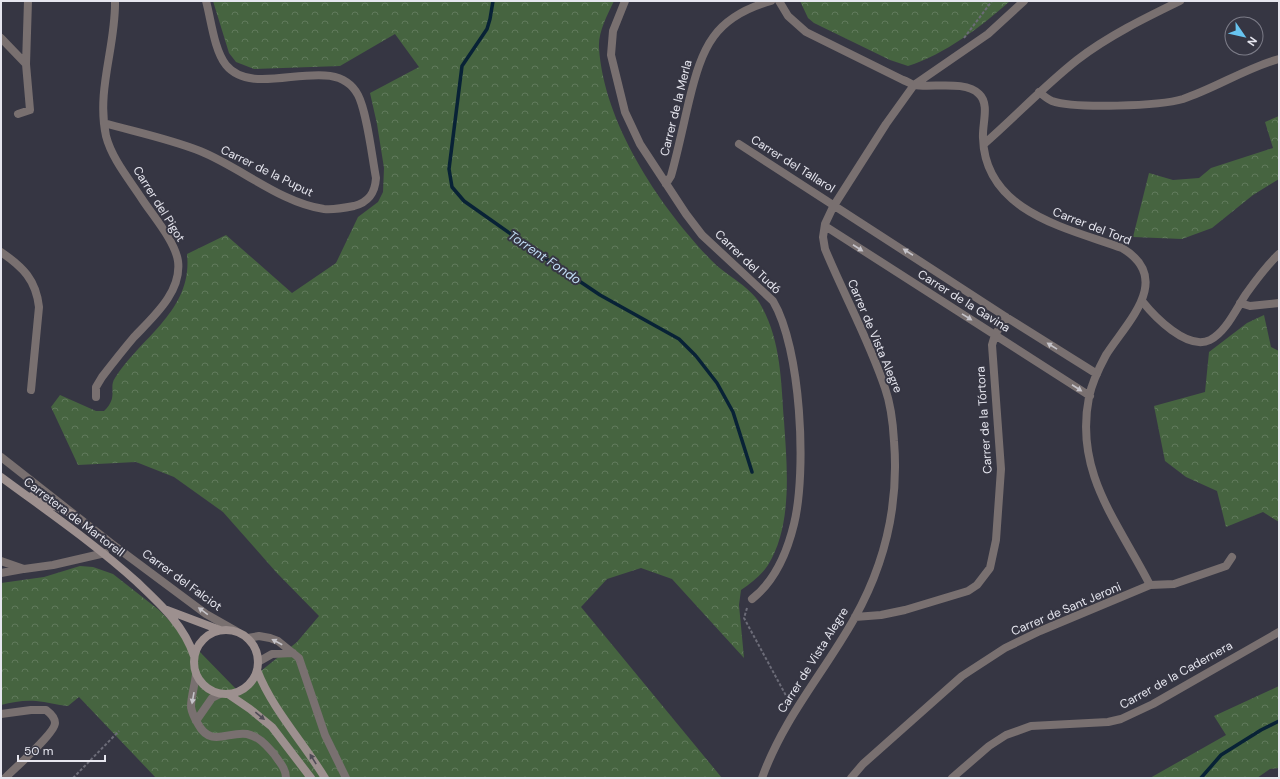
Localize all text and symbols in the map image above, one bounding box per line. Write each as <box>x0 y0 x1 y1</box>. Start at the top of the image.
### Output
north arrow <box>1224 16 1264 56</box>
text: N <box>1244 34 1260 49</box>
street label: Carrer de la Merla <box>656 58 696 158</box>
street label: Carrer del Tallarol <box>748 132 838 196</box>
street label: Carrer de la Puput <box>218 142 316 200</box>
street label: Carrer del Pigot <box>129 163 189 245</box>
street label: Carrer del Tord <box>1050 204 1134 248</box>
street label: Carrer del Tudó <box>711 226 785 298</box>
water label: Torrent Fondo <box>505 227 585 288</box>
one-way arrow <box>852 244 864 251</box>
one-way arrow <box>903 248 913 256</box>
street label: Carrer de la Gavina <box>915 266 1013 336</box>
street label: Carrer de Vista Alegre <box>844 277 906 395</box>
one-way arrow <box>961 314 973 321</box>
one-way arrow <box>1046 342 1058 349</box>
street label: Carrer de la Tórtora <box>972 366 996 474</box>
one-way arrow <box>1071 384 1083 391</box>
street label: Carretera de Martorell <box>20 474 128 560</box>
street label: Carrer del Falciot <box>139 546 225 615</box>
street label: Carrer de Sant Jeroni <box>1009 579 1124 639</box>
street label: Carrer de Vista Alegre <box>774 604 852 716</box>
one-way arrow <box>197 607 208 615</box>
street label: Carrer de la Cadernera <box>1117 637 1235 713</box>
one-way arrow <box>271 638 283 645</box>
one-way arrow <box>189 691 195 704</box>
one-way arrow <box>255 712 266 721</box>
scale bar <box>18 737 105 763</box>
text: 50 m <box>24 743 53 759</box>
one-way arrow <box>309 754 317 764</box>

